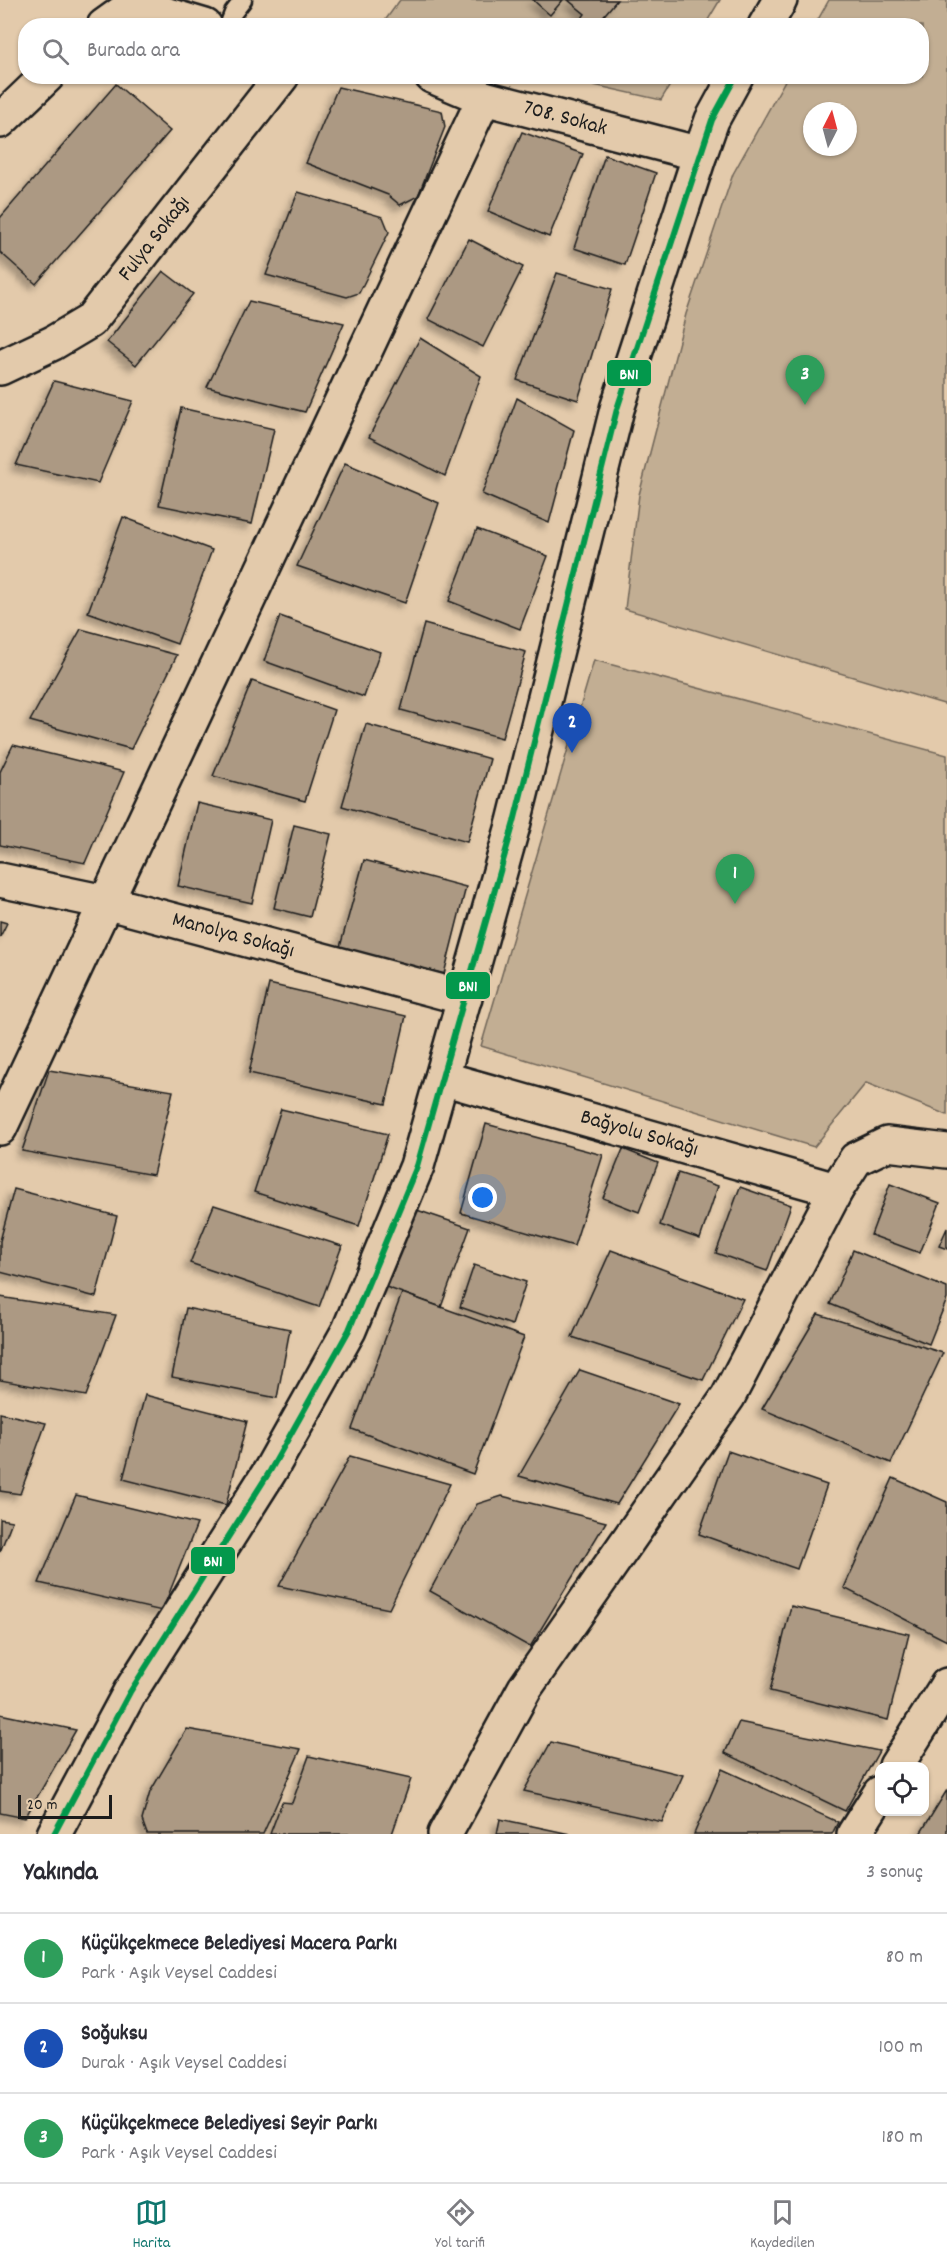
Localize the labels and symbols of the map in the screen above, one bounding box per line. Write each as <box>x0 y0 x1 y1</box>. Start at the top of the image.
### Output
street label: 708. Sokak <box>520 93 610 145</box>
north arrow <box>803 102 857 156</box>
street label: Fulya Sokağı <box>112 190 198 288</box>
pin: 3 <box>786 356 824 405</box>
line badge: BN1 <box>606 359 652 387</box>
text: BN1 <box>620 364 639 387</box>
pin: 2 <box>552 704 592 753</box>
pin: 1 <box>716 854 754 904</box>
street label: Manolya Sokağı <box>169 905 297 967</box>
line badge: BN1 <box>445 971 491 1000</box>
text: BN1 <box>459 976 478 999</box>
street label: Bağyolu Sokağı <box>576 1102 702 1166</box>
your location <box>468 1183 497 1212</box>
line badge: BN1 <box>190 1546 236 1575</box>
text: BN1 <box>204 1551 223 1574</box>
scale bar <box>18 1792 112 1820</box>

